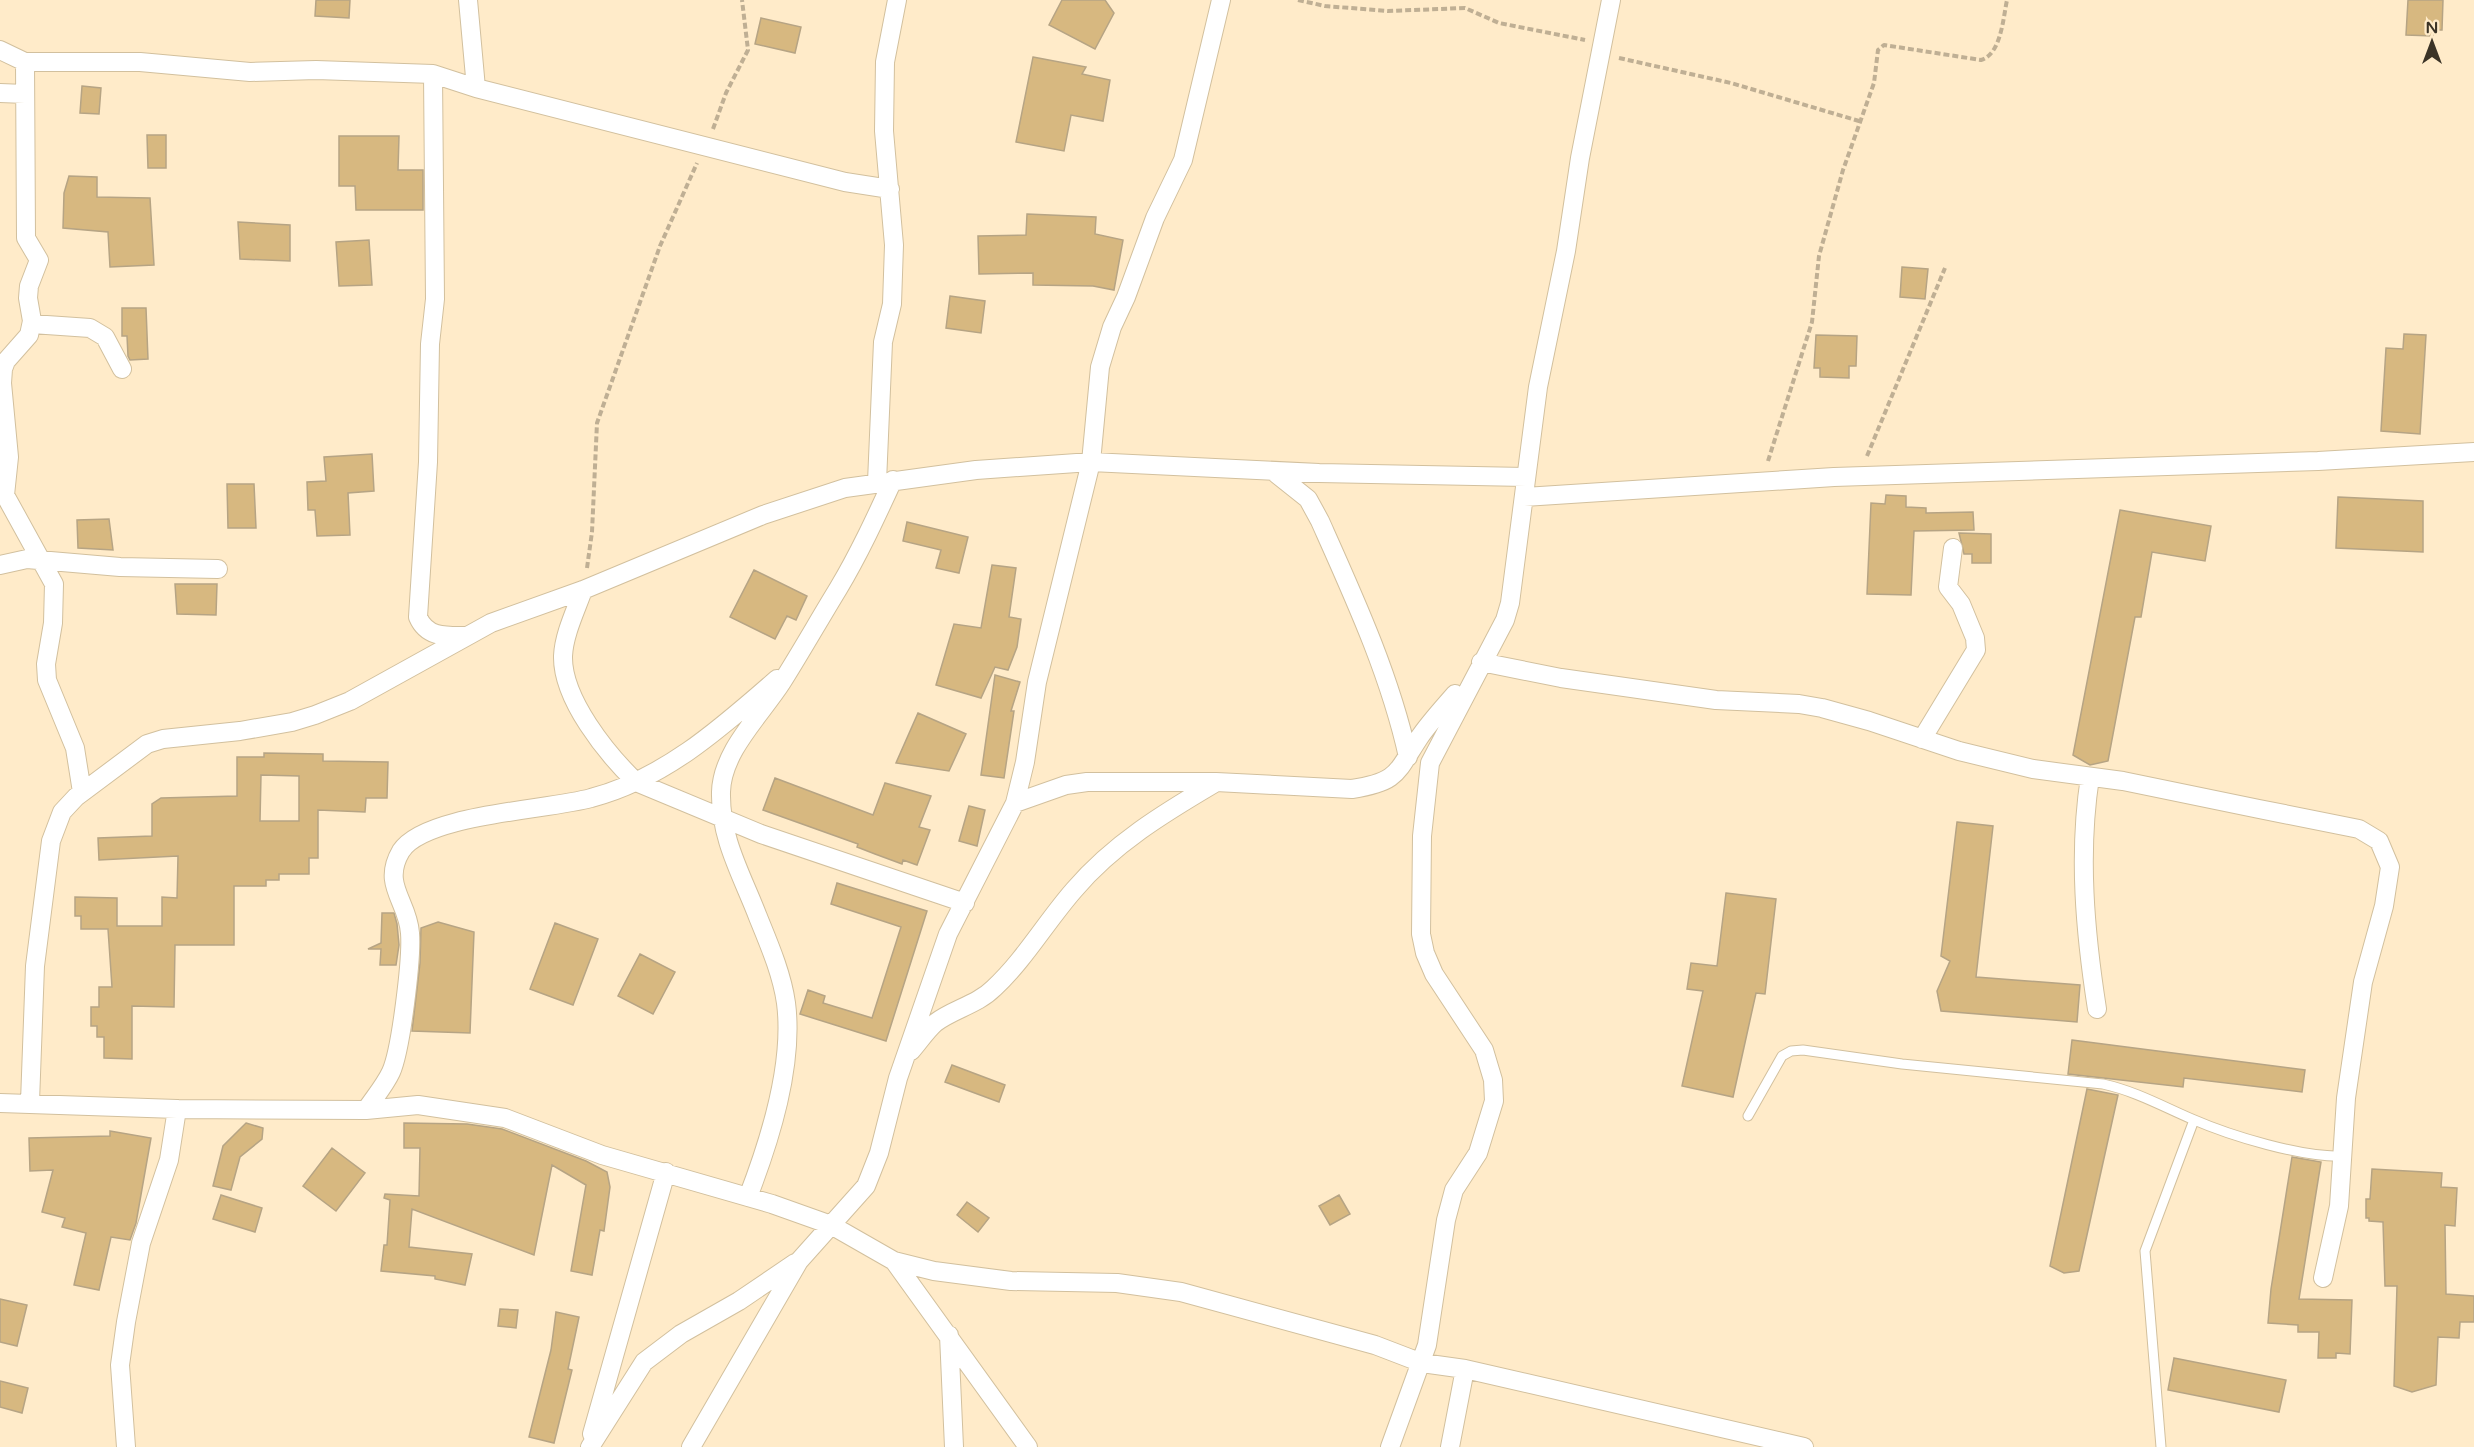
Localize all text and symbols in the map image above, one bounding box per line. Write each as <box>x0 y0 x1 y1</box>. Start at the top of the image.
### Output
north arrow <box>2402 12 2462 72</box>
text: N <box>2426 18 2438 38</box>

